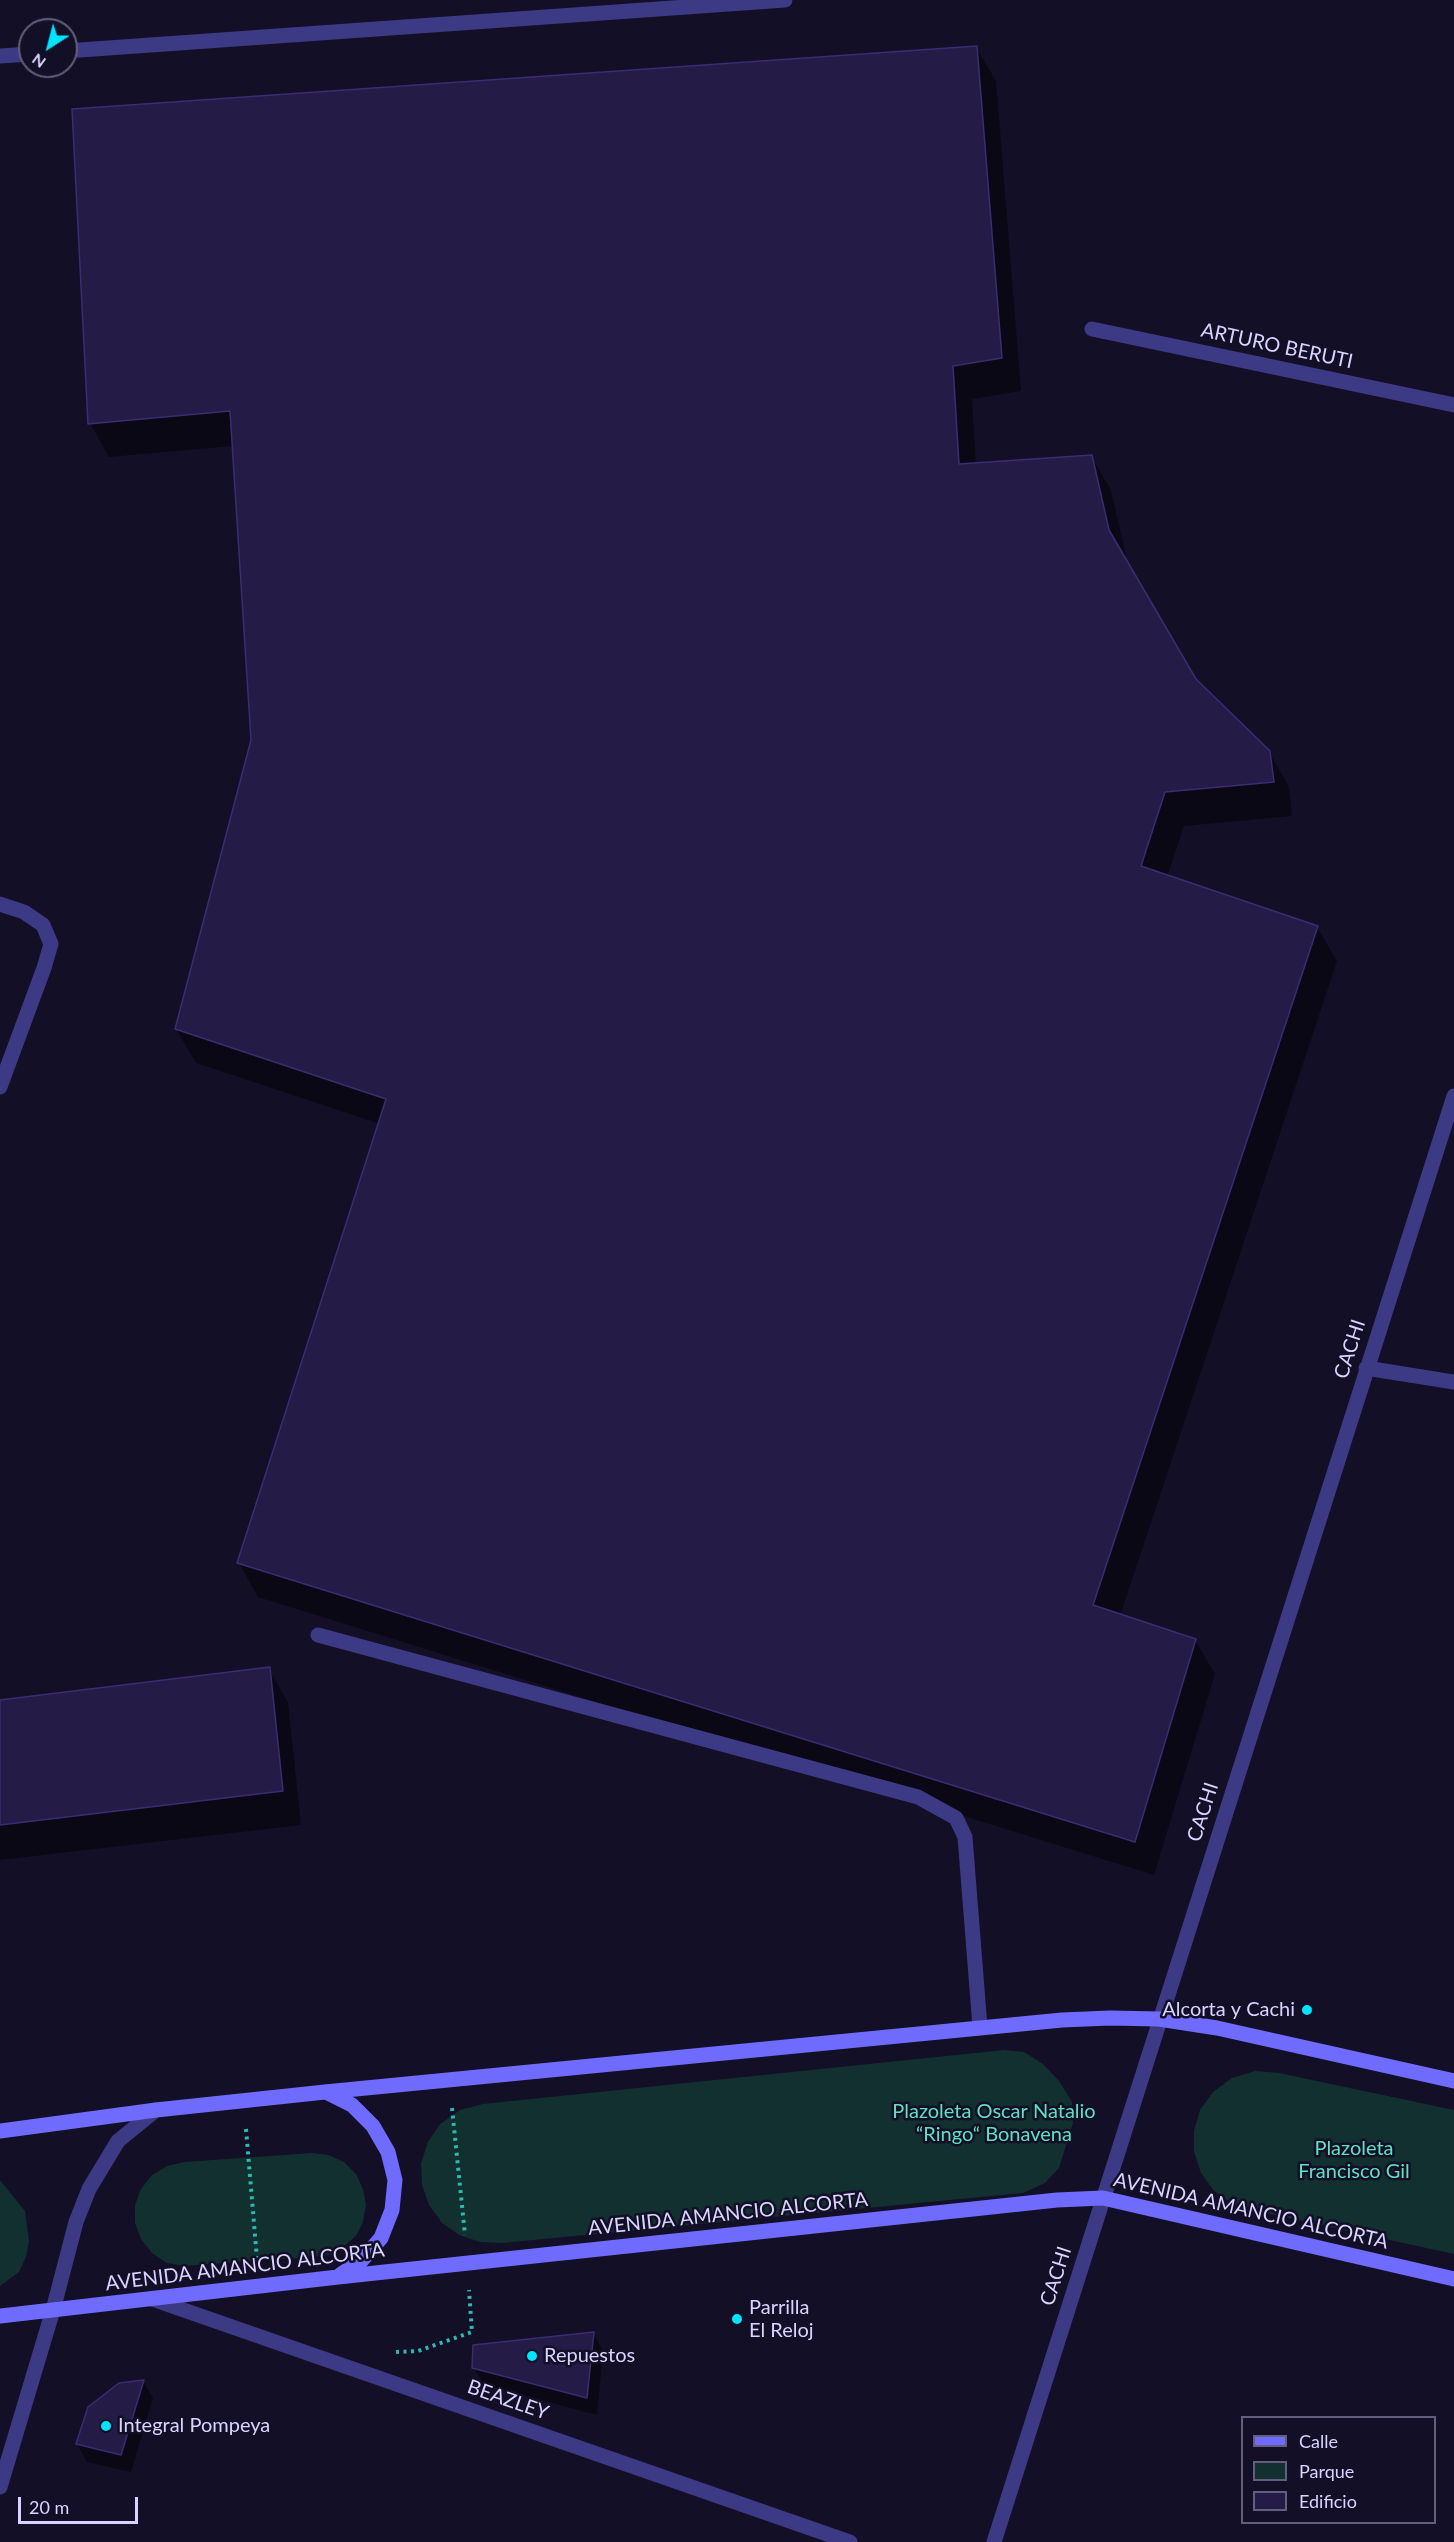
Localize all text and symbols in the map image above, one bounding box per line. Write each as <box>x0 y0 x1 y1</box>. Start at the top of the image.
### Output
north arrow <box>18 18 78 78</box>
text: N <box>28 50 49 73</box>
street label: ARTURO BERUTI <box>1199 318 1355 374</box>
street label: CACHI <box>1329 1316 1371 1382</box>
street label: CACHI <box>1182 1779 1224 1845</box>
place label: Alcorta y Cachi <box>1162 1998 1295 2022</box>
marker: Alcorta y Cachi <box>1300 2003 1314 2017</box>
park label: Plazoleta Oscar Natalio “Ringo“ Bonavena <box>892 2100 1096 2147</box>
park label: Plazoleta Francisco Gil <box>1298 2137 1410 2184</box>
street label: AVENIDA AMANCIO ALCORTA <box>1111 2168 1391 2254</box>
street label: AVENIDA AMANCIO ALCORTA <box>587 2187 869 2241</box>
street label: AVENIDA AMANCIO ALCORTA <box>104 2238 386 2296</box>
street label: CACHI <box>1035 2243 1077 2309</box>
place label: Parrilla El Reloj <box>749 2296 814 2343</box>
marker: Parrilla El Reloj <box>730 2312 744 2326</box>
place label: Repuestos <box>544 2344 635 2368</box>
marker: Repuestos <box>525 2349 539 2363</box>
street label: BEAZLEY <box>464 2375 552 2425</box>
place label: Integral Pompeya <box>118 2414 270 2438</box>
legend <box>1241 2416 1436 2524</box>
marker: Integral Pompeya <box>99 2419 113 2433</box>
text: Calle <box>1299 2430 1338 2452</box>
text: Parque <box>1299 2460 1354 2482</box>
scale bar <box>21 2485 141 2523</box>
text: Edificio <box>1299 2490 1357 2512</box>
text: 20 m <box>29 2496 69 2518</box>

